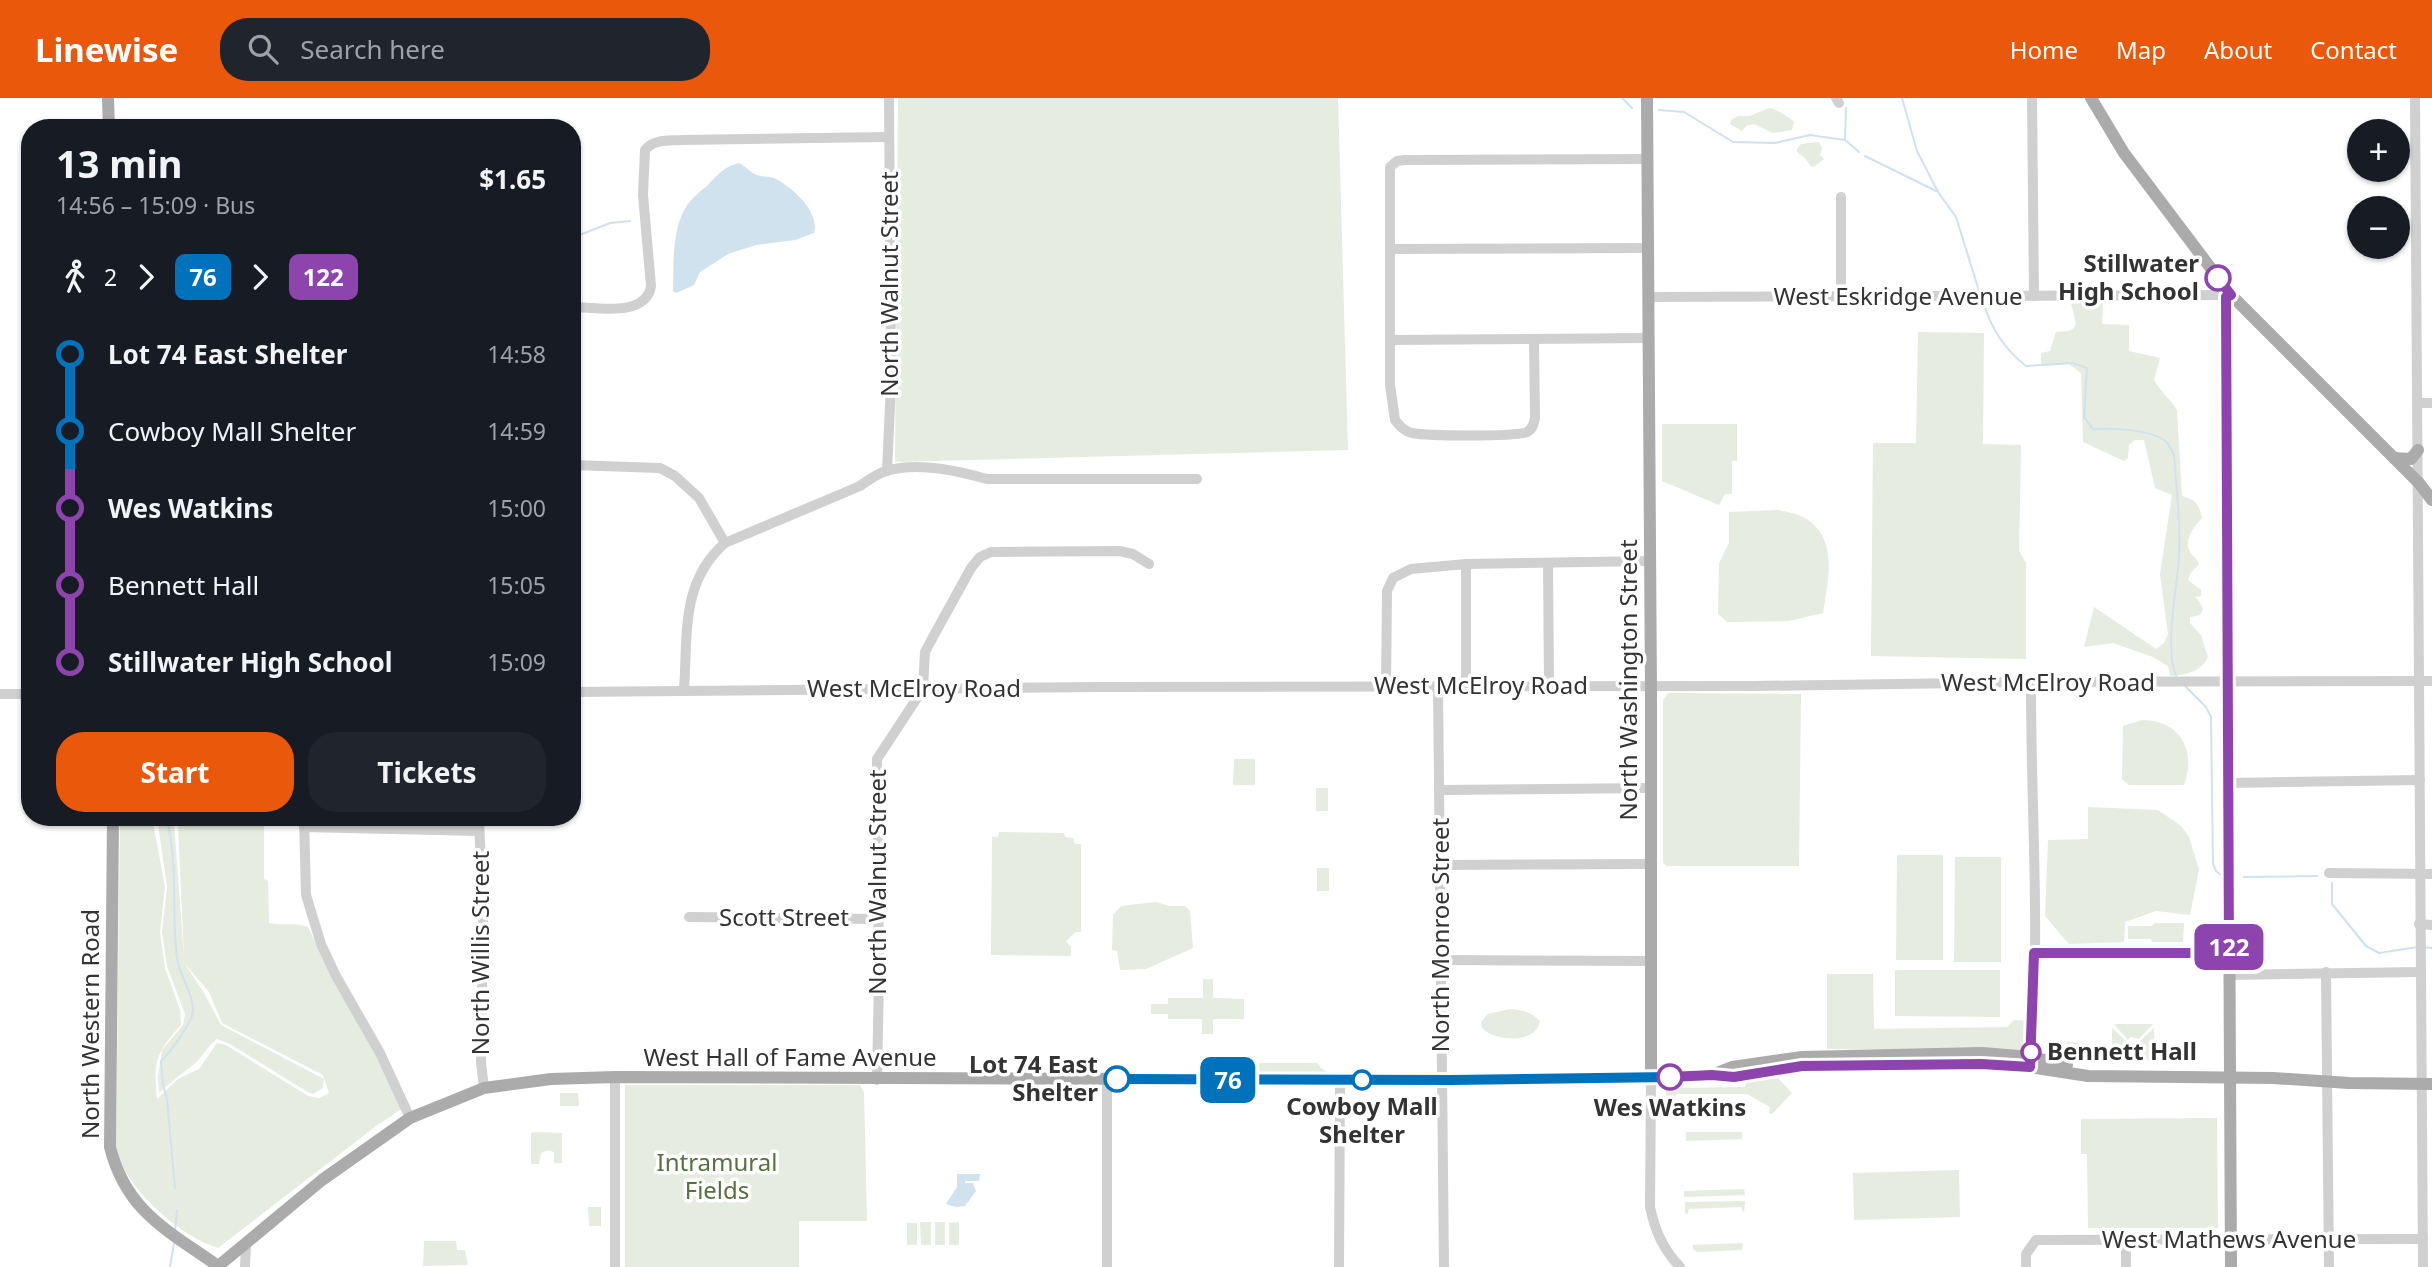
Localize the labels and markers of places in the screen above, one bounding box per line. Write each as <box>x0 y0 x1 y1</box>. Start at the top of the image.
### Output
place label: Stillwater High School <box>2058 246 2199 307</box>
marker: Stillwater High School <box>2205 265 2231 291</box>
place label: Bennett Hall <box>2047 1034 2197 1067</box>
marker: Bennett Hall <box>2021 1042 2041 1062</box>
place label: Lot 74 East Shelter <box>969 1047 1098 1108</box>
marker: Wes Watkins <box>1657 1064 1683 1090</box>
marker: Lot 74 East Shelter <box>1104 1066 1130 1092</box>
marker: Cowboy Mall Shelter <box>1352 1070 1372 1090</box>
place label: Cowboy Mall Shelter <box>1286 1089 1438 1150</box>
place label: Wes Watkins <box>1594 1090 1746 1123</box>

